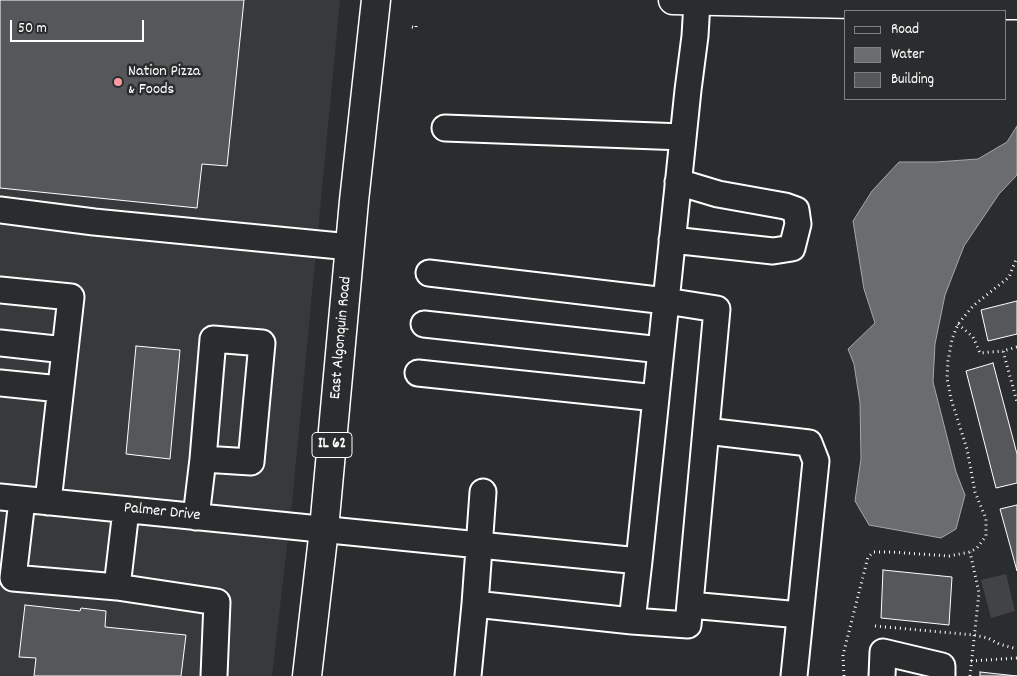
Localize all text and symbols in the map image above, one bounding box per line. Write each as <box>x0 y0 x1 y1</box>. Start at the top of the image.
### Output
scale bar <box>12 10 146 42</box>
legend <box>844 10 1007 100</box>
text: 50 m <box>18 18 47 40</box>
text: Road <box>891 19 919 41</box>
text: Water <box>891 44 924 66</box>
place label: Nation Pizza & Foods <box>128 63 200 101</box>
text: Building <box>891 69 934 91</box>
marker: Nation Pizza & Foods <box>112 76 124 88</box>
street label: East Algonquin Road <box>327 276 357 400</box>
road number: IL 62 <box>312 432 352 458</box>
street label: Palmer Drive <box>123 499 201 527</box>

